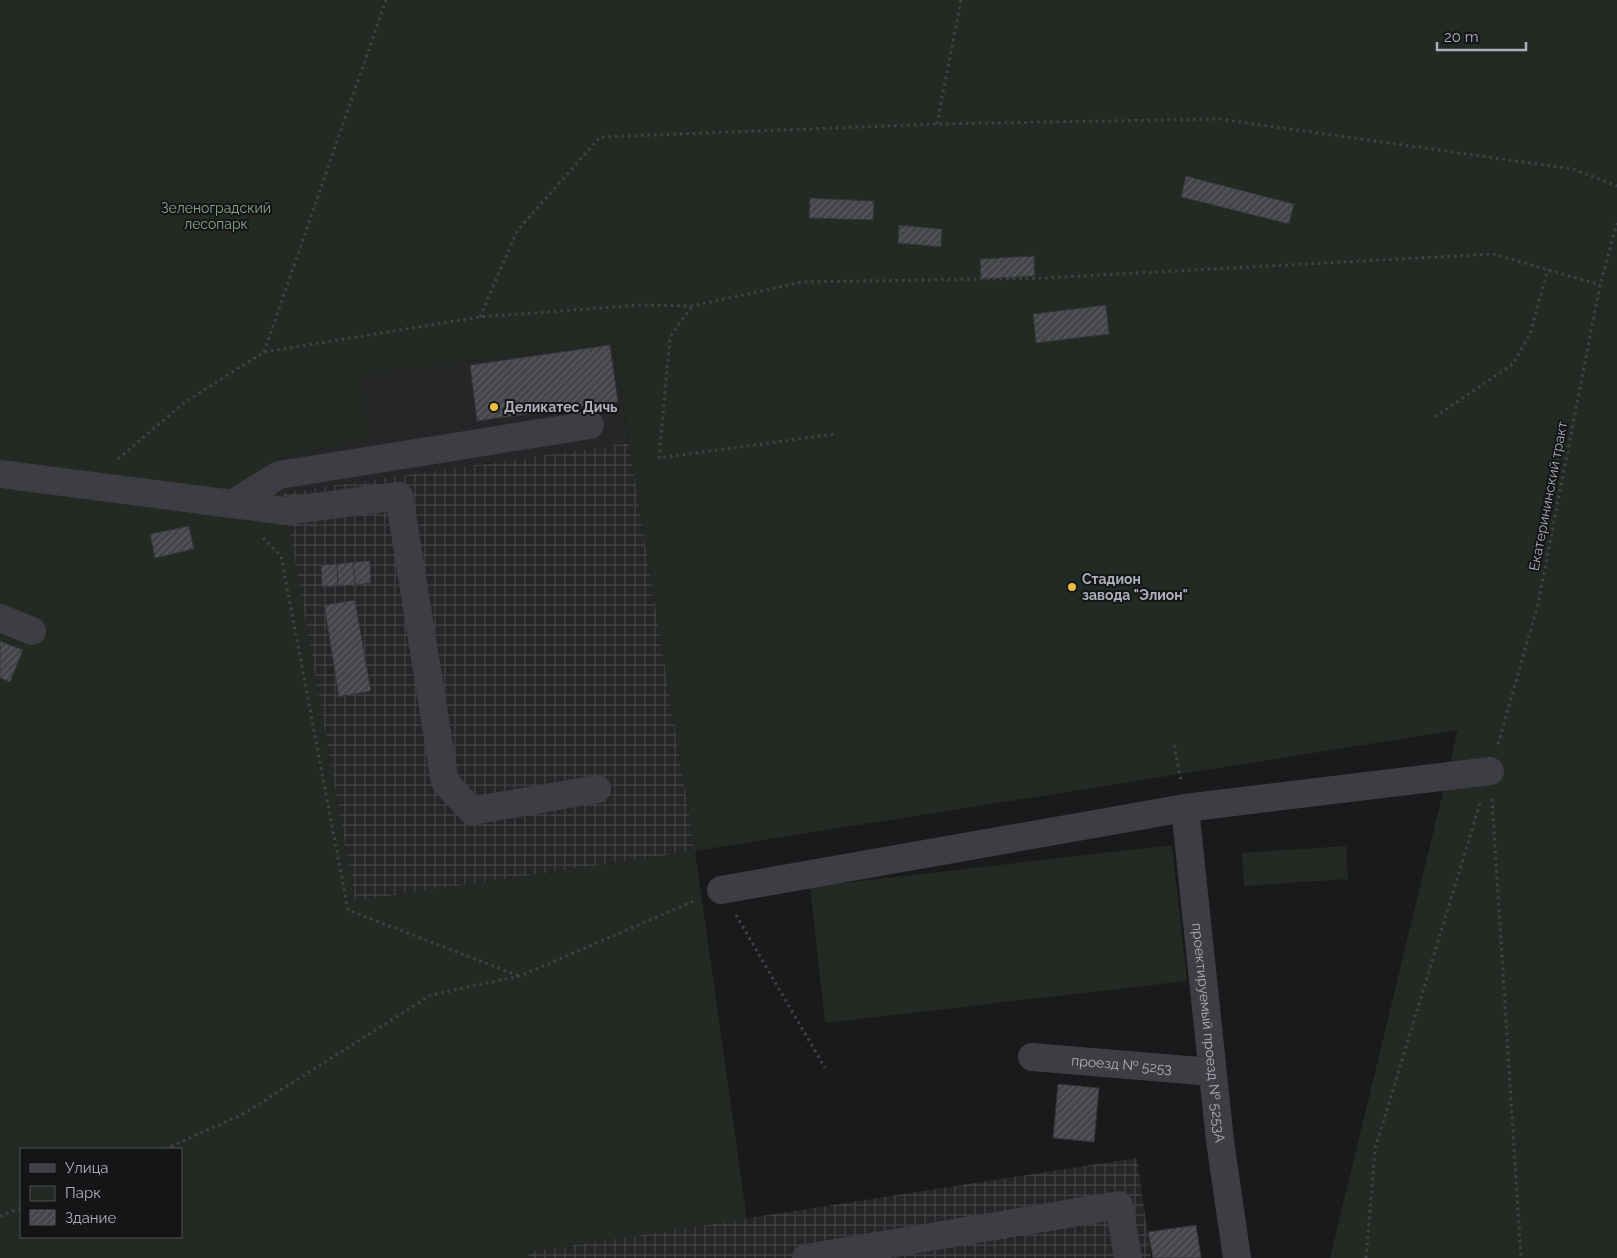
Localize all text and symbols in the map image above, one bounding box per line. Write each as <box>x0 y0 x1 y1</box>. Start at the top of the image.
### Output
scale bar <box>1437 20 1526 52</box>
text: 20 m <box>1444 28 1479 46</box>
park label: Зеленоградский лесопарк <box>161 200 271 232</box>
place label: Деликатес Дичь <box>504 399 618 415</box>
marker: Деликатес Дичь <box>488 401 500 413</box>
street label: Екатерининский тракт <box>1526 420 1570 572</box>
place label: Стадион завода "Элион" <box>1082 571 1188 603</box>
marker: Стадион завода "Элион" <box>1066 581 1078 593</box>
street label: проектируемый проезд № 5253А <box>1189 922 1228 1144</box>
street label: проезд № 5253 <box>1071 1052 1173 1077</box>
legend <box>20 1148 182 1238</box>
text: Улица <box>65 1159 109 1177</box>
text: Парк <box>65 1184 101 1202</box>
text: Здание <box>65 1209 117 1227</box>

